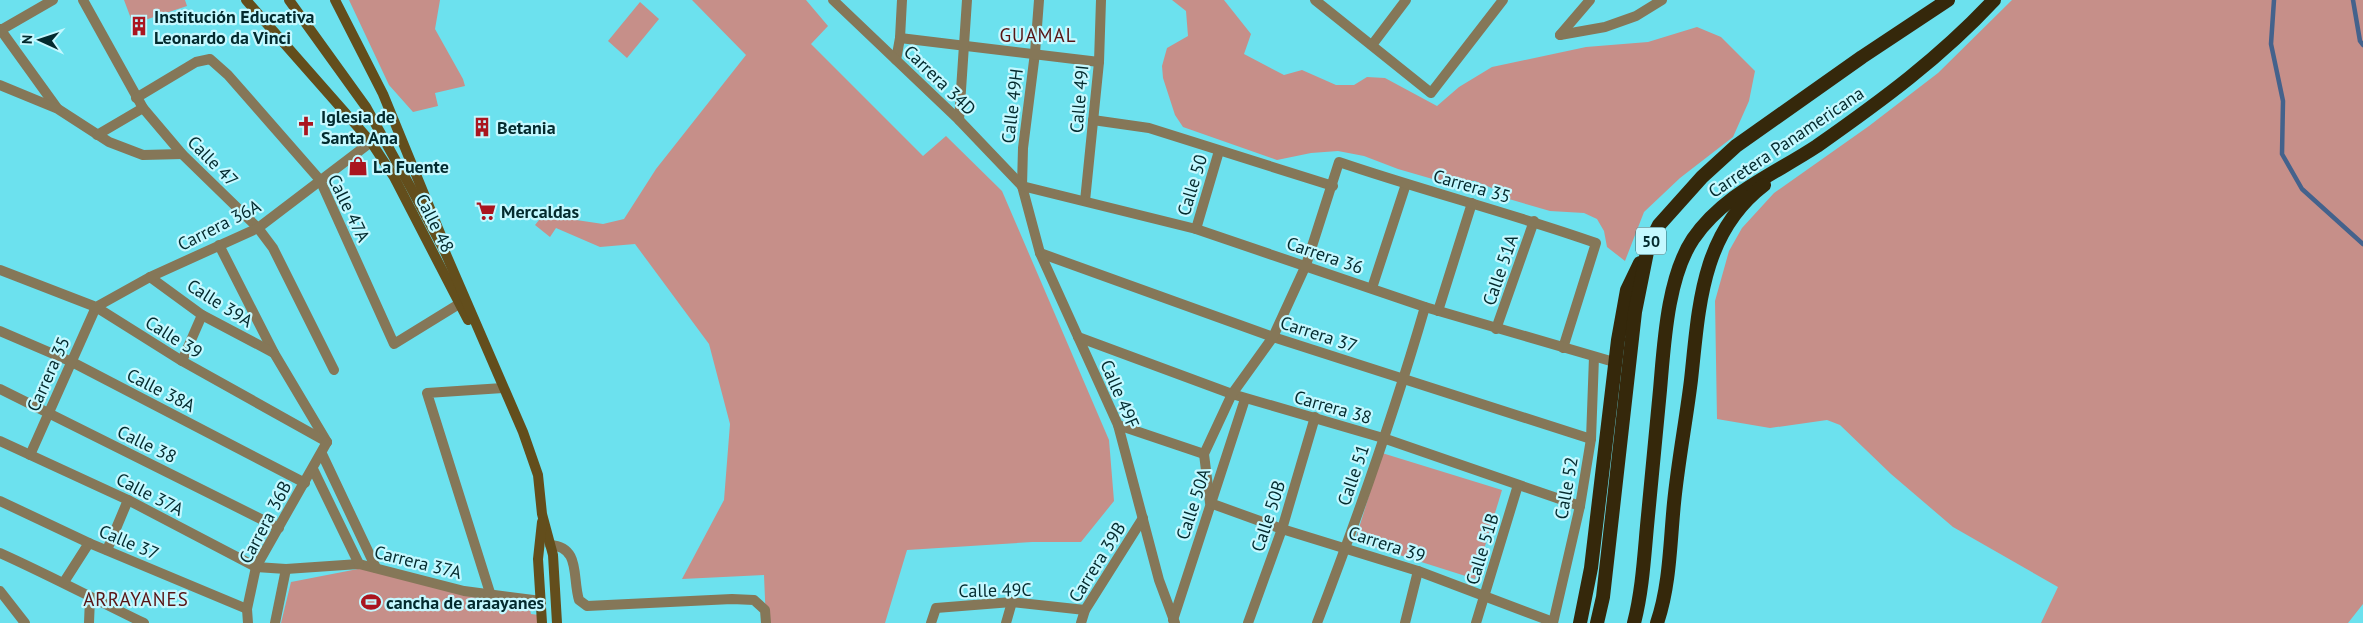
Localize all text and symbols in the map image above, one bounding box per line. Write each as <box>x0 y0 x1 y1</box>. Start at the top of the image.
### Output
place label: Institución Educativa Leonardo da Vinci <box>154 5 315 49</box>
north arrow <box>15 15 65 65</box>
building icon: Institución Educativa Leonardo da Vinci <box>128 15 150 37</box>
district label: GUAMAL <box>999 23 1077 47</box>
text: N <box>18 34 36 44</box>
street label: Carrera 34D <box>899 40 981 120</box>
street label: Calle 49I <box>1065 64 1093 134</box>
street label: Calle 49H <box>996 67 1028 145</box>
street label: Carretera Panamericana <box>1704 81 1868 203</box>
place label: Iglesia de Santa Ana <box>321 105 398 149</box>
church icon: Iglesia de Santa Ana <box>295 115 317 137</box>
building icon: Betania <box>471 116 493 138</box>
place label: Betania <box>497 116 556 139</box>
street label: Calle 47 <box>183 131 243 191</box>
street label: Calle 50 <box>1172 151 1212 218</box>
shop icon: La Fuente <box>347 155 369 177</box>
place label: La Fuente <box>373 155 449 178</box>
street label: Carrera 35 <box>1430 164 1514 208</box>
street label: Calle 47A <box>323 170 375 246</box>
street label: Calle 48 <box>410 190 460 256</box>
street label: Carrera 36A <box>174 194 265 256</box>
supermarket icon: Mercaldas <box>475 200 497 222</box>
place label: Mercaldas <box>501 200 580 223</box>
road number: 50 <box>1636 228 1666 255</box>
street label: Carrera 36 <box>1284 231 1366 279</box>
street label: Calle 51A <box>1477 231 1523 308</box>
street label: Calle 39A <box>183 274 258 332</box>
street label: Calle 39 <box>141 311 207 363</box>
street label: Carrera 37 <box>1278 311 1360 357</box>
street label: Carrera 35 <box>21 333 75 415</box>
street label: Calle 49F <box>1095 356 1145 432</box>
street label: Calle 38A <box>123 363 199 417</box>
street label: Carrera 38 <box>1291 385 1375 429</box>
street label: Calle 38 <box>114 420 180 468</box>
street label: Calle 51 <box>1332 441 1374 509</box>
street label: Calle 52 <box>1549 455 1583 521</box>
street label: Calle 50A <box>1171 465 1215 543</box>
street label: Calle 37A <box>112 467 188 521</box>
street label: Carrera 36B <box>234 477 296 567</box>
street label: Calle 50B <box>1246 477 1290 555</box>
street label: Calle 51B <box>1460 510 1504 588</box>
street label: Carrera 39B <box>1063 518 1131 606</box>
street label: Calle 37 <box>96 519 162 565</box>
street label: Carrera 39 <box>1346 521 1428 567</box>
street label: Carrera 37A <box>372 540 465 584</box>
street label: Calle 49C <box>958 578 1032 602</box>
district label: ARRAYANES <box>83 587 189 611</box>
sports icon: cancha de araayanes <box>360 591 382 613</box>
place label: cancha de araayanes <box>386 591 545 614</box>

